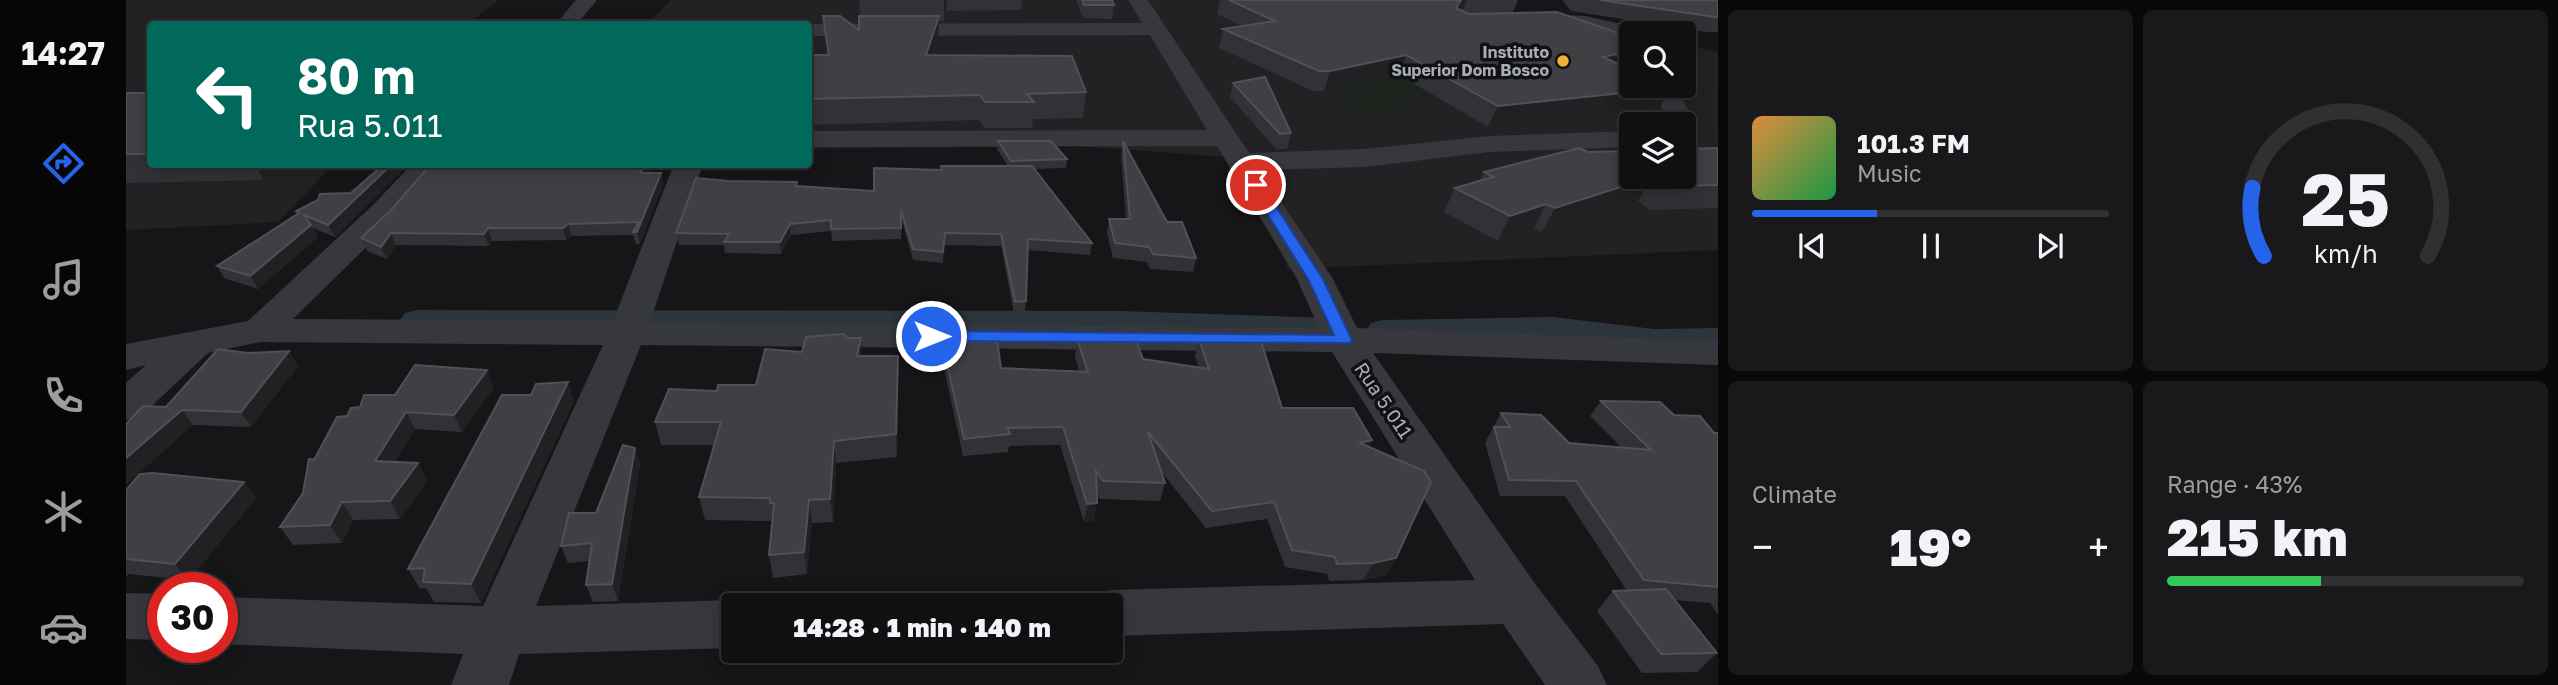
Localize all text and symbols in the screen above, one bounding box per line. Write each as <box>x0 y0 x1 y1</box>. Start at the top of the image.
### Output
map controls <box>1619 21 1696 189</box>
button: search <box>1619 21 1696 98</box>
text: 14:27 <box>21 34 105 72</box>
place label: Instituto Superior Dom Bosco <box>1391 42 1549 80</box>
text: 80 m <box>297 46 415 105</box>
icon: left <box>182 49 273 140</box>
marker: Instituto Superior Dom Bosco <box>1555 53 1571 69</box>
text: Rua 5.011 <box>297 106 443 144</box>
button: layers <box>1619 112 1696 189</box>
text: 101.3 FM <box>1857 128 1970 159</box>
icon: directions <box>39 139 88 188</box>
pin <box>1226 155 1286 215</box>
text: 25 <box>2301 156 2390 243</box>
text: Music <box>1857 159 1922 187</box>
icon: arrive <box>1237 166 1275 204</box>
icon: previous <box>1793 227 1831 265</box>
icon: pause <box>1912 227 1950 265</box>
icon: next <box>2031 227 2069 265</box>
text: km/h <box>2314 238 2377 269</box>
icon: music <box>39 255 88 304</box>
position arrow <box>894 299 968 373</box>
street label: Rua 5.011 <box>1350 358 1418 442</box>
icon: phone <box>39 371 88 420</box>
text: Range · 43% <box>2167 470 2302 498</box>
text: Climate <box>1752 480 1837 508</box>
icon: climate <box>39 487 88 536</box>
text: 215 km <box>2167 505 2348 567</box>
text: 19° <box>1890 515 1971 577</box>
text: − <box>1752 524 1773 569</box>
text: + <box>2088 524 2109 569</box>
speed limit sign: 30 <box>147 572 238 663</box>
icon: car <box>39 603 88 652</box>
text: 14:28 · 1 min · 140 m <box>793 612 1051 643</box>

